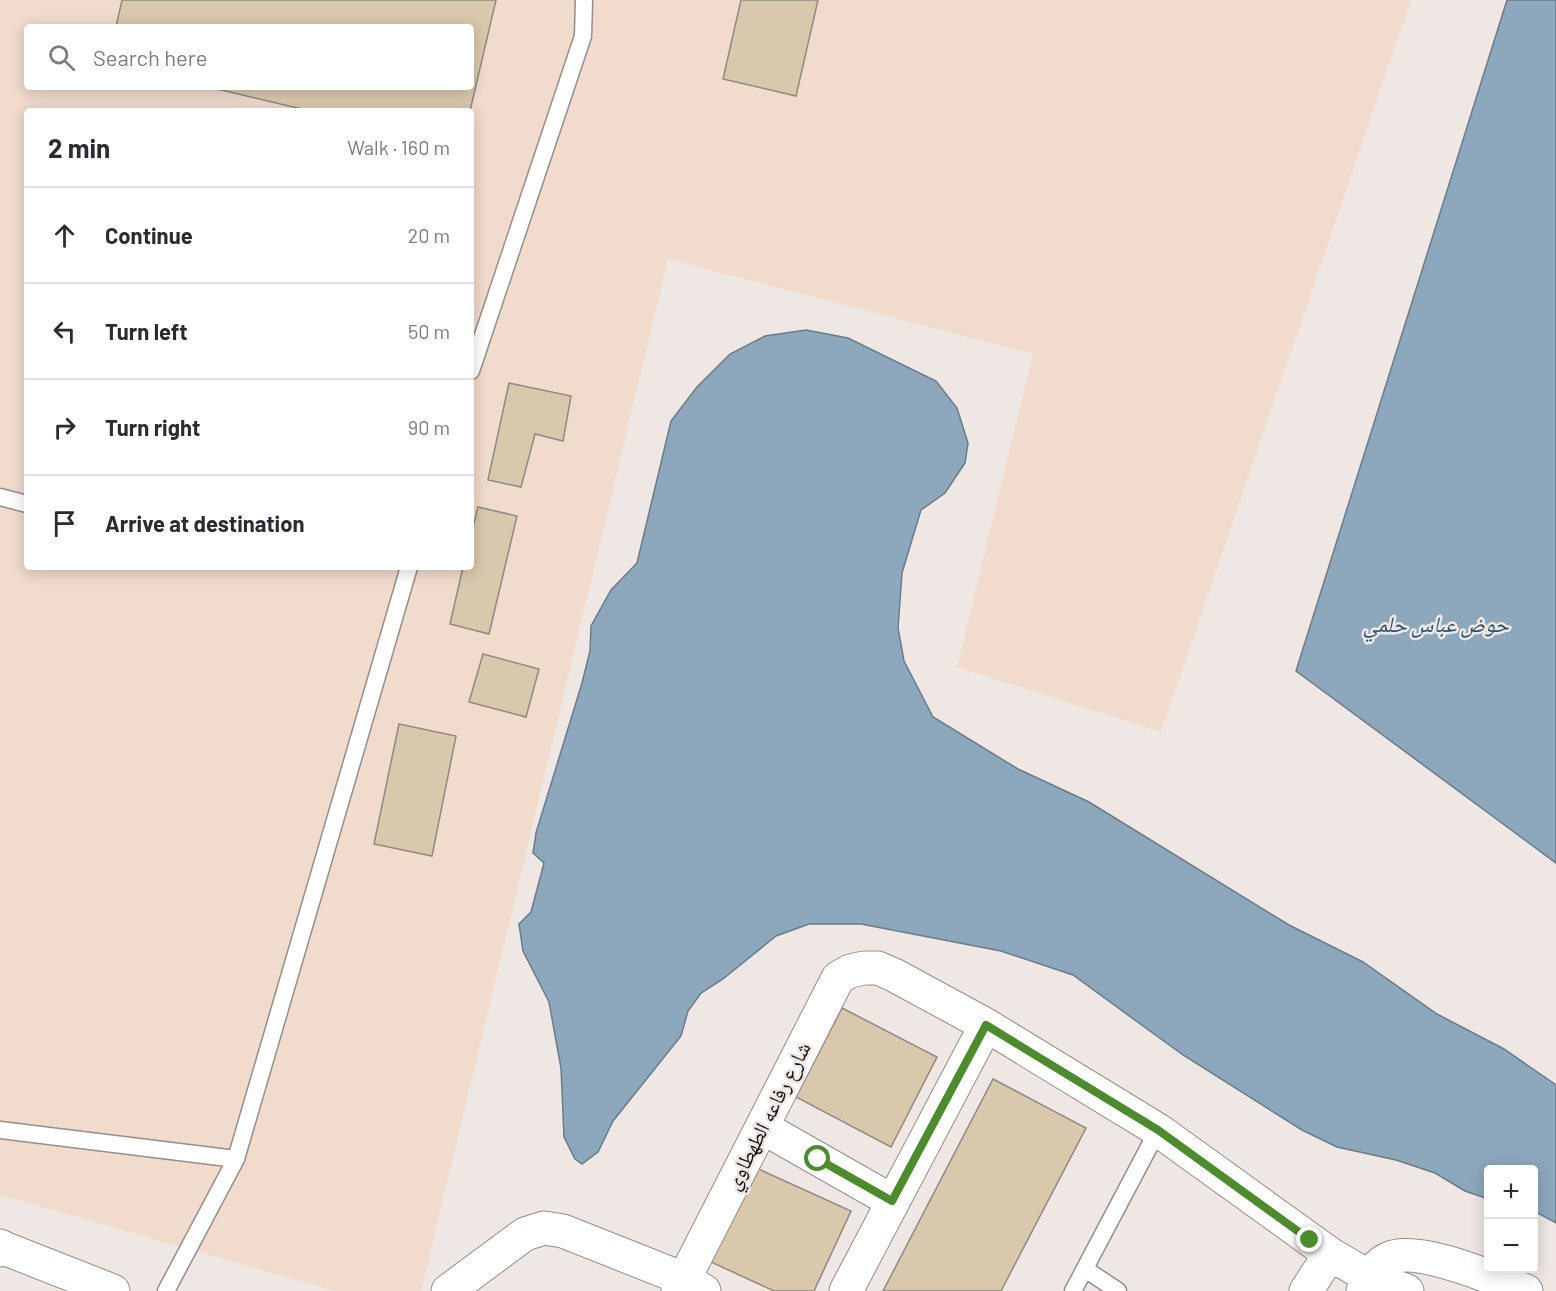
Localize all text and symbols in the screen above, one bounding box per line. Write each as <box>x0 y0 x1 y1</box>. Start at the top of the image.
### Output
search box <box>24 24 474 90</box>
icon: search <box>45 41 78 74</box>
text: Search here <box>93 44 207 70</box>
text: 2 min <box>48 132 110 163</box>
text: Walk · 160 m <box>347 135 450 159</box>
icon: ahead <box>48 219 81 252</box>
text: Continue <box>105 222 193 248</box>
text: 20 m <box>407 223 450 247</box>
icon: left <box>48 315 81 348</box>
text: Turn left <box>105 318 188 344</box>
text: 50 m <box>408 319 450 343</box>
icon: right <box>48 411 81 444</box>
text: Turn right <box>105 414 200 440</box>
text: 90 m <box>408 415 450 439</box>
icon: arrive <box>48 507 81 540</box>
text: Arrive at destination <box>105 510 304 536</box>
water label: حوض عباس حلمي <box>1363 610 1510 642</box>
street label: شارع رفاعه الطهطاوي <box>719 1037 819 1196</box>
route start <box>804 1145 830 1171</box>
map controls <box>1484 1165 1538 1273</box>
button: + <box>1484 1165 1538 1219</box>
button: − <box>1484 1219 1538 1273</box>
route end <box>1296 1226 1322 1252</box>

